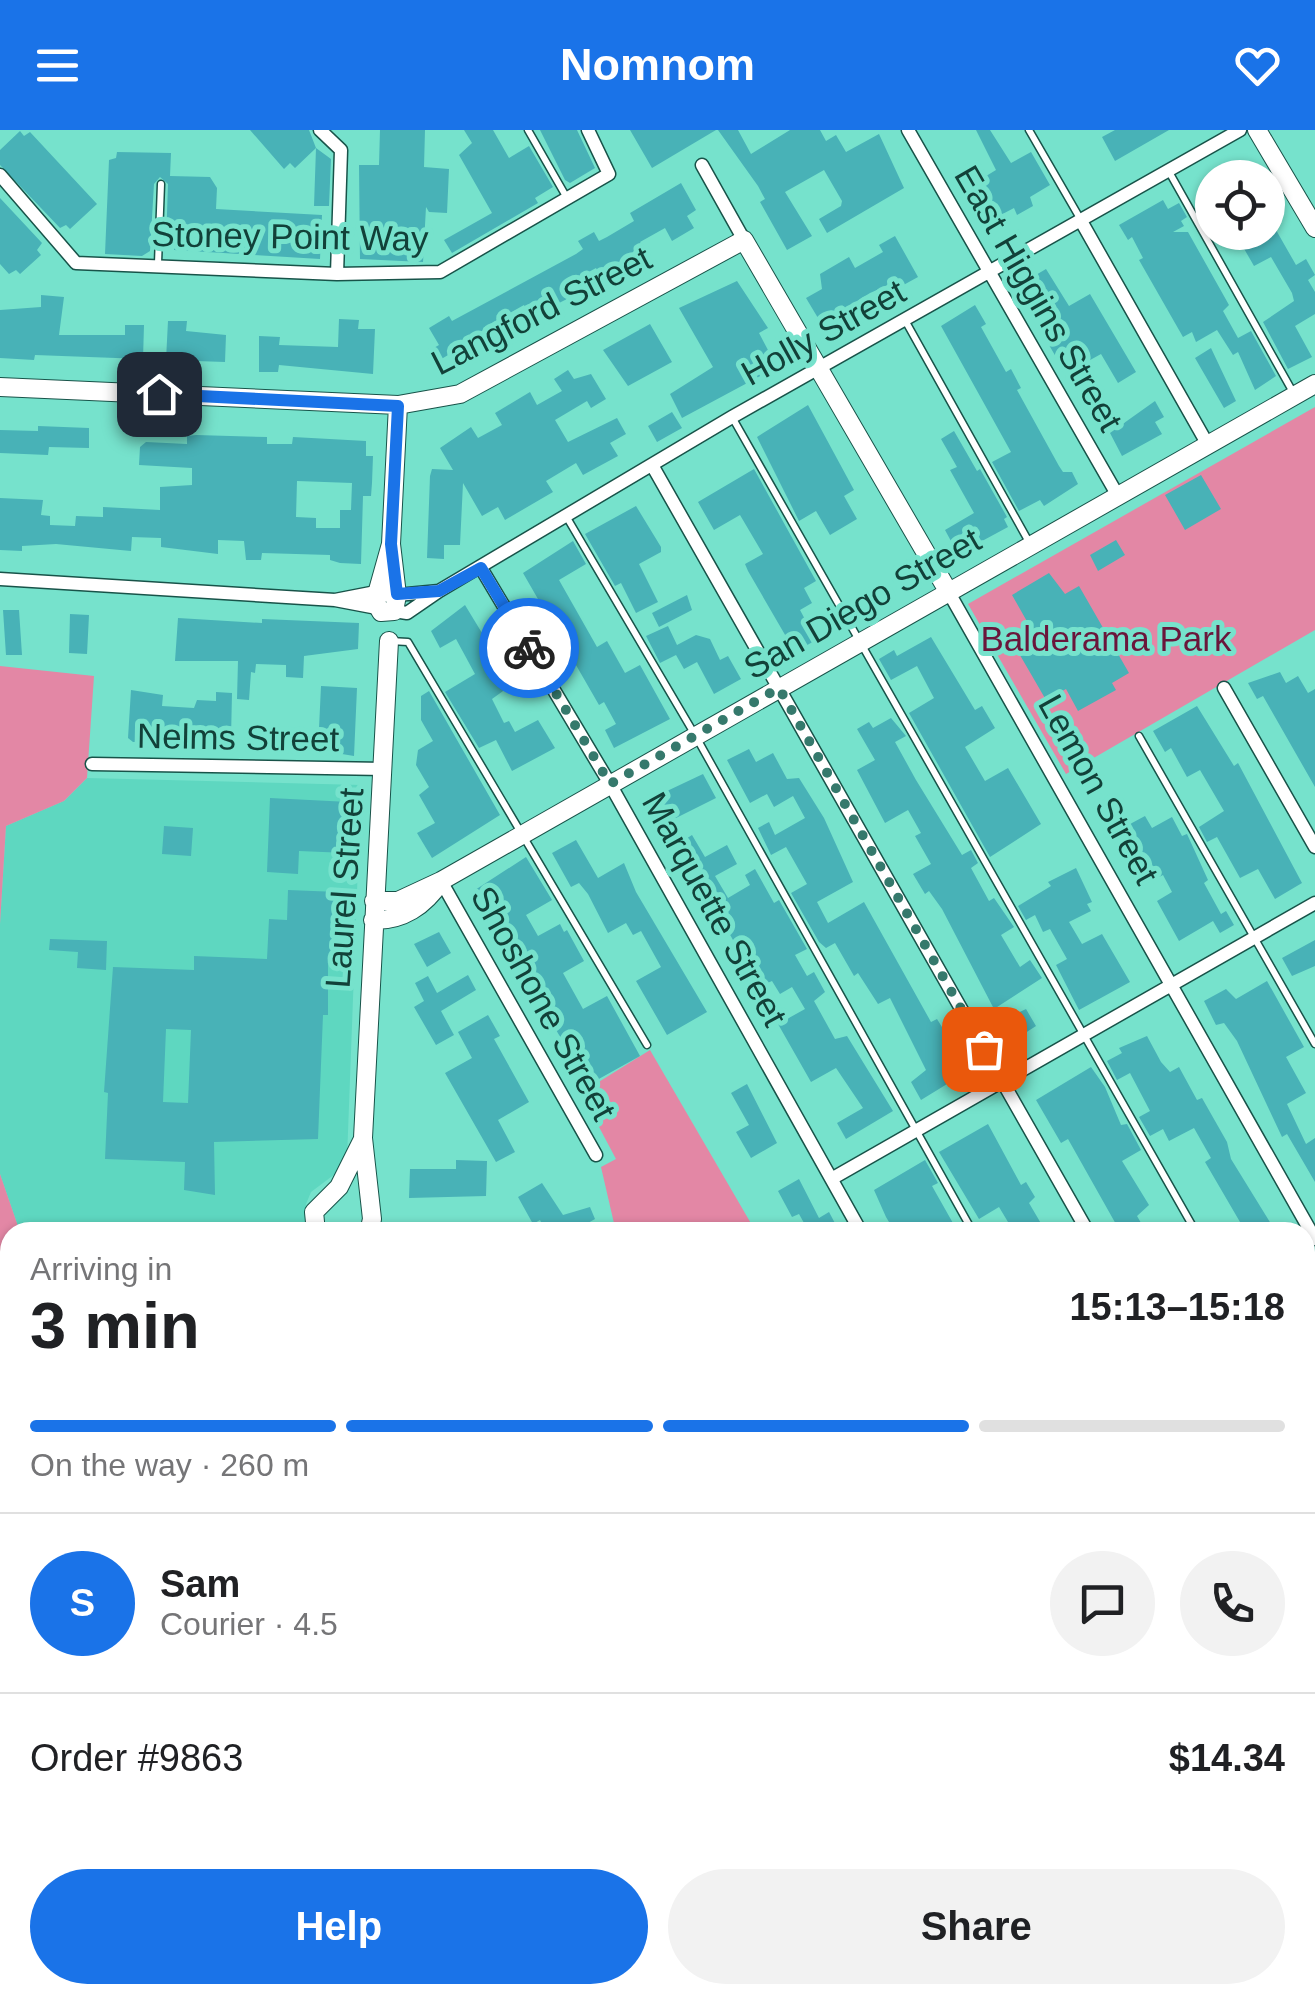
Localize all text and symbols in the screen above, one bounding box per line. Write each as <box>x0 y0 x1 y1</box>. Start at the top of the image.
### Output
icon: menu <box>30 38 85 93</box>
icon: heart <box>1230 38 1285 93</box>
text: Nomnom <box>560 39 755 90</box>
street label: East Higgins Street <box>947 159 1131 438</box>
map controls <box>1195 160 1285 250</box>
button: locate <box>1195 160 1285 250</box>
street label: Stoney Point Way <box>151 214 429 258</box>
street label: Langford Street <box>425 238 658 382</box>
street label: Holly Street <box>734 271 912 393</box>
pin <box>117 352 202 437</box>
icon: home <box>132 367 187 422</box>
street label: San Diego Street <box>737 519 987 687</box>
courier <box>479 598 579 698</box>
park label: Balderama Park <box>981 619 1232 658</box>
icon: bike <box>502 621 557 676</box>
street label: Lemon Street <box>1031 688 1167 891</box>
street label: Nelms Street <box>137 716 340 758</box>
street label: Laurel Street <box>318 786 370 989</box>
street label: Marquette Street <box>635 786 795 1033</box>
street label: Shoshone Street <box>464 880 624 1127</box>
pin <box>942 1007 1027 1092</box>
icon: bag <box>957 1022 1012 1077</box>
text: Arriving in <box>30 1251 172 1287</box>
text: 15:13–15:18 <box>1069 1286 1285 1328</box>
text: 3 min <box>30 1289 200 1362</box>
text: On the way · 260 m <box>30 1447 309 1483</box>
button: chat <box>1050 1551 1155 1656</box>
button: phone <box>1180 1551 1285 1656</box>
text: Sam <box>160 1563 240 1605</box>
text: S <box>70 1582 95 1624</box>
text: Courier · 4.5 <box>160 1606 338 1642</box>
text: Order #9863 <box>30 1737 243 1779</box>
text: $14.34 <box>1169 1737 1285 1779</box>
button: Help <box>30 1869 648 1984</box>
button: Share <box>668 1869 1285 1984</box>

